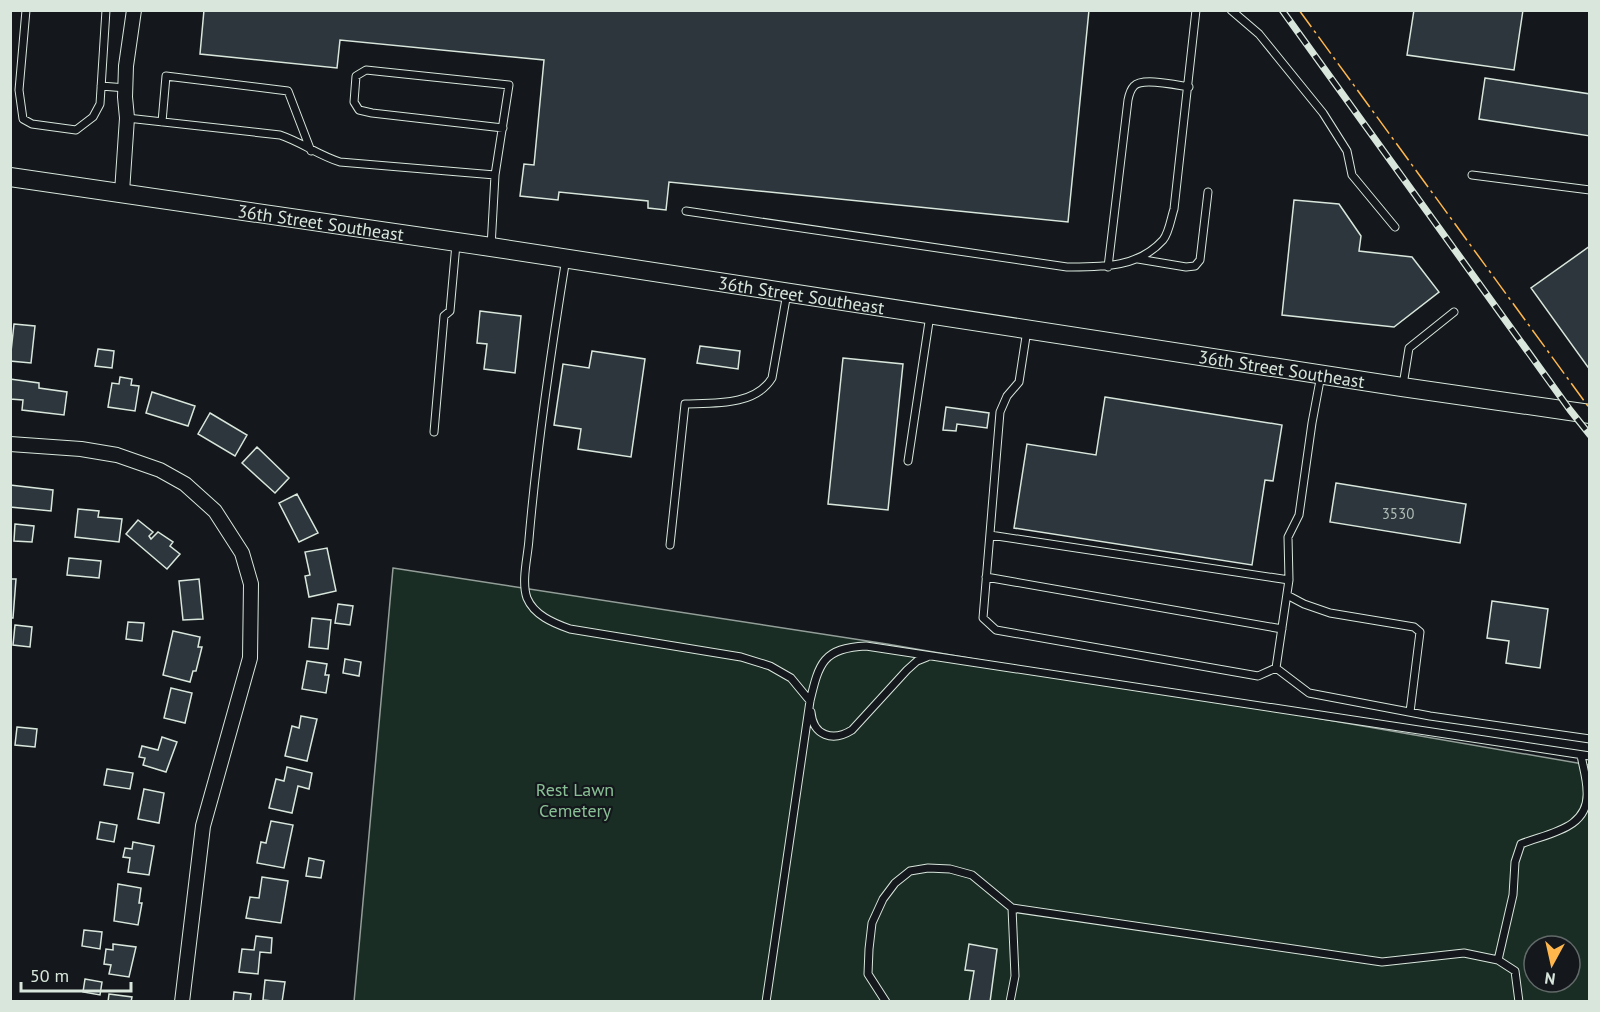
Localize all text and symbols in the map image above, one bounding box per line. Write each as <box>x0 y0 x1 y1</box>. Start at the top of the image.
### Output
street label: 36th Street Southeast <box>236 199 405 246</box>
street label: 36th Street Southeast <box>717 271 886 319</box>
street label: 36th Street Southeast <box>1197 344 1366 393</box>
house number: 3530 <box>1382 504 1414 523</box>
park label: Rest Lawn Cemetery <box>536 778 614 822</box>
north arrow <box>1522 934 1582 994</box>
scale bar <box>21 955 130 993</box>
text: 50 m <box>30 964 69 987</box>
text: N <box>1543 968 1557 989</box>

